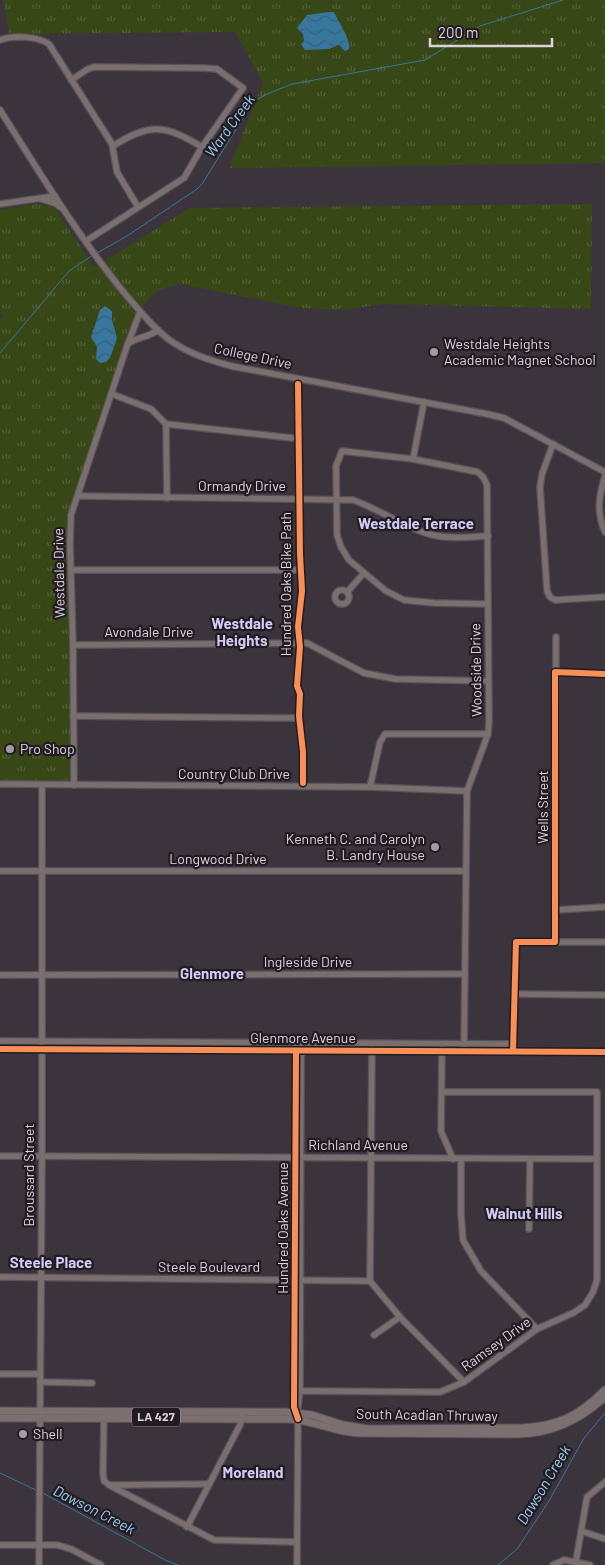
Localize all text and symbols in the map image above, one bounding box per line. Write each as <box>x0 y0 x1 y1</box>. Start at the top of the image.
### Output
scale bar <box>430 15 552 47</box>
text: 200 m <box>438 23 478 41</box>
water label: Ward Creek <box>200 90 258 160</box>
place label: Westdale Heights Academic Magnet School <box>444 335 596 368</box>
street label: College Drive <box>213 339 293 372</box>
marker: Westdale Heights Academic Magnet School <box>428 346 440 358</box>
street label: Ormandy Drive <box>198 477 286 494</box>
street label: Hundred Oaks Bike Path <box>277 512 294 656</box>
district label: Westdale Terrace <box>358 514 474 532</box>
street label: Westdale Drive <box>49 528 68 618</box>
district label: Westdale Heights <box>211 614 273 649</box>
street label: Avondale Drive <box>104 623 194 640</box>
street label: Woodside Drive <box>466 623 485 717</box>
place label: Pro Shop <box>20 740 75 757</box>
marker: Pro Shop <box>4 743 16 755</box>
street label: Country Club Drive <box>178 765 290 782</box>
street label: Wells Street <box>534 770 551 844</box>
place label: Kenneth C. and Carolyn B. Landry House <box>286 830 425 863</box>
marker: Kenneth C. and Carolyn B. Landry House <box>429 841 441 853</box>
street label: Longwood Drive <box>169 850 267 867</box>
street label: Ingleside Drive <box>264 953 352 970</box>
district label: Glenmore <box>180 964 244 982</box>
street label: Glenmore Avenue <box>250 1029 356 1046</box>
street label: Broussard Street <box>20 1123 37 1227</box>
street label: Richland Avenue <box>308 1136 408 1153</box>
street label: Hundred Oaks Avenue <box>274 1162 291 1294</box>
district label: Walnut Hills <box>485 1204 563 1222</box>
district label: Steele Place <box>10 1253 92 1271</box>
street label: Steele Boulevard <box>158 1258 260 1275</box>
street label: Ramsey Drive <box>458 1313 534 1375</box>
street label: South Acadian Thruway <box>356 1405 499 1424</box>
road number: LA 427 <box>132 1408 180 1426</box>
place label: Shell <box>33 1425 63 1442</box>
marker: Shell <box>17 1428 29 1440</box>
water label: Dawson Creek <box>512 1441 574 1527</box>
district label: Moreland <box>222 1463 284 1481</box>
water label: Dawson Creek <box>51 1481 139 1538</box>

